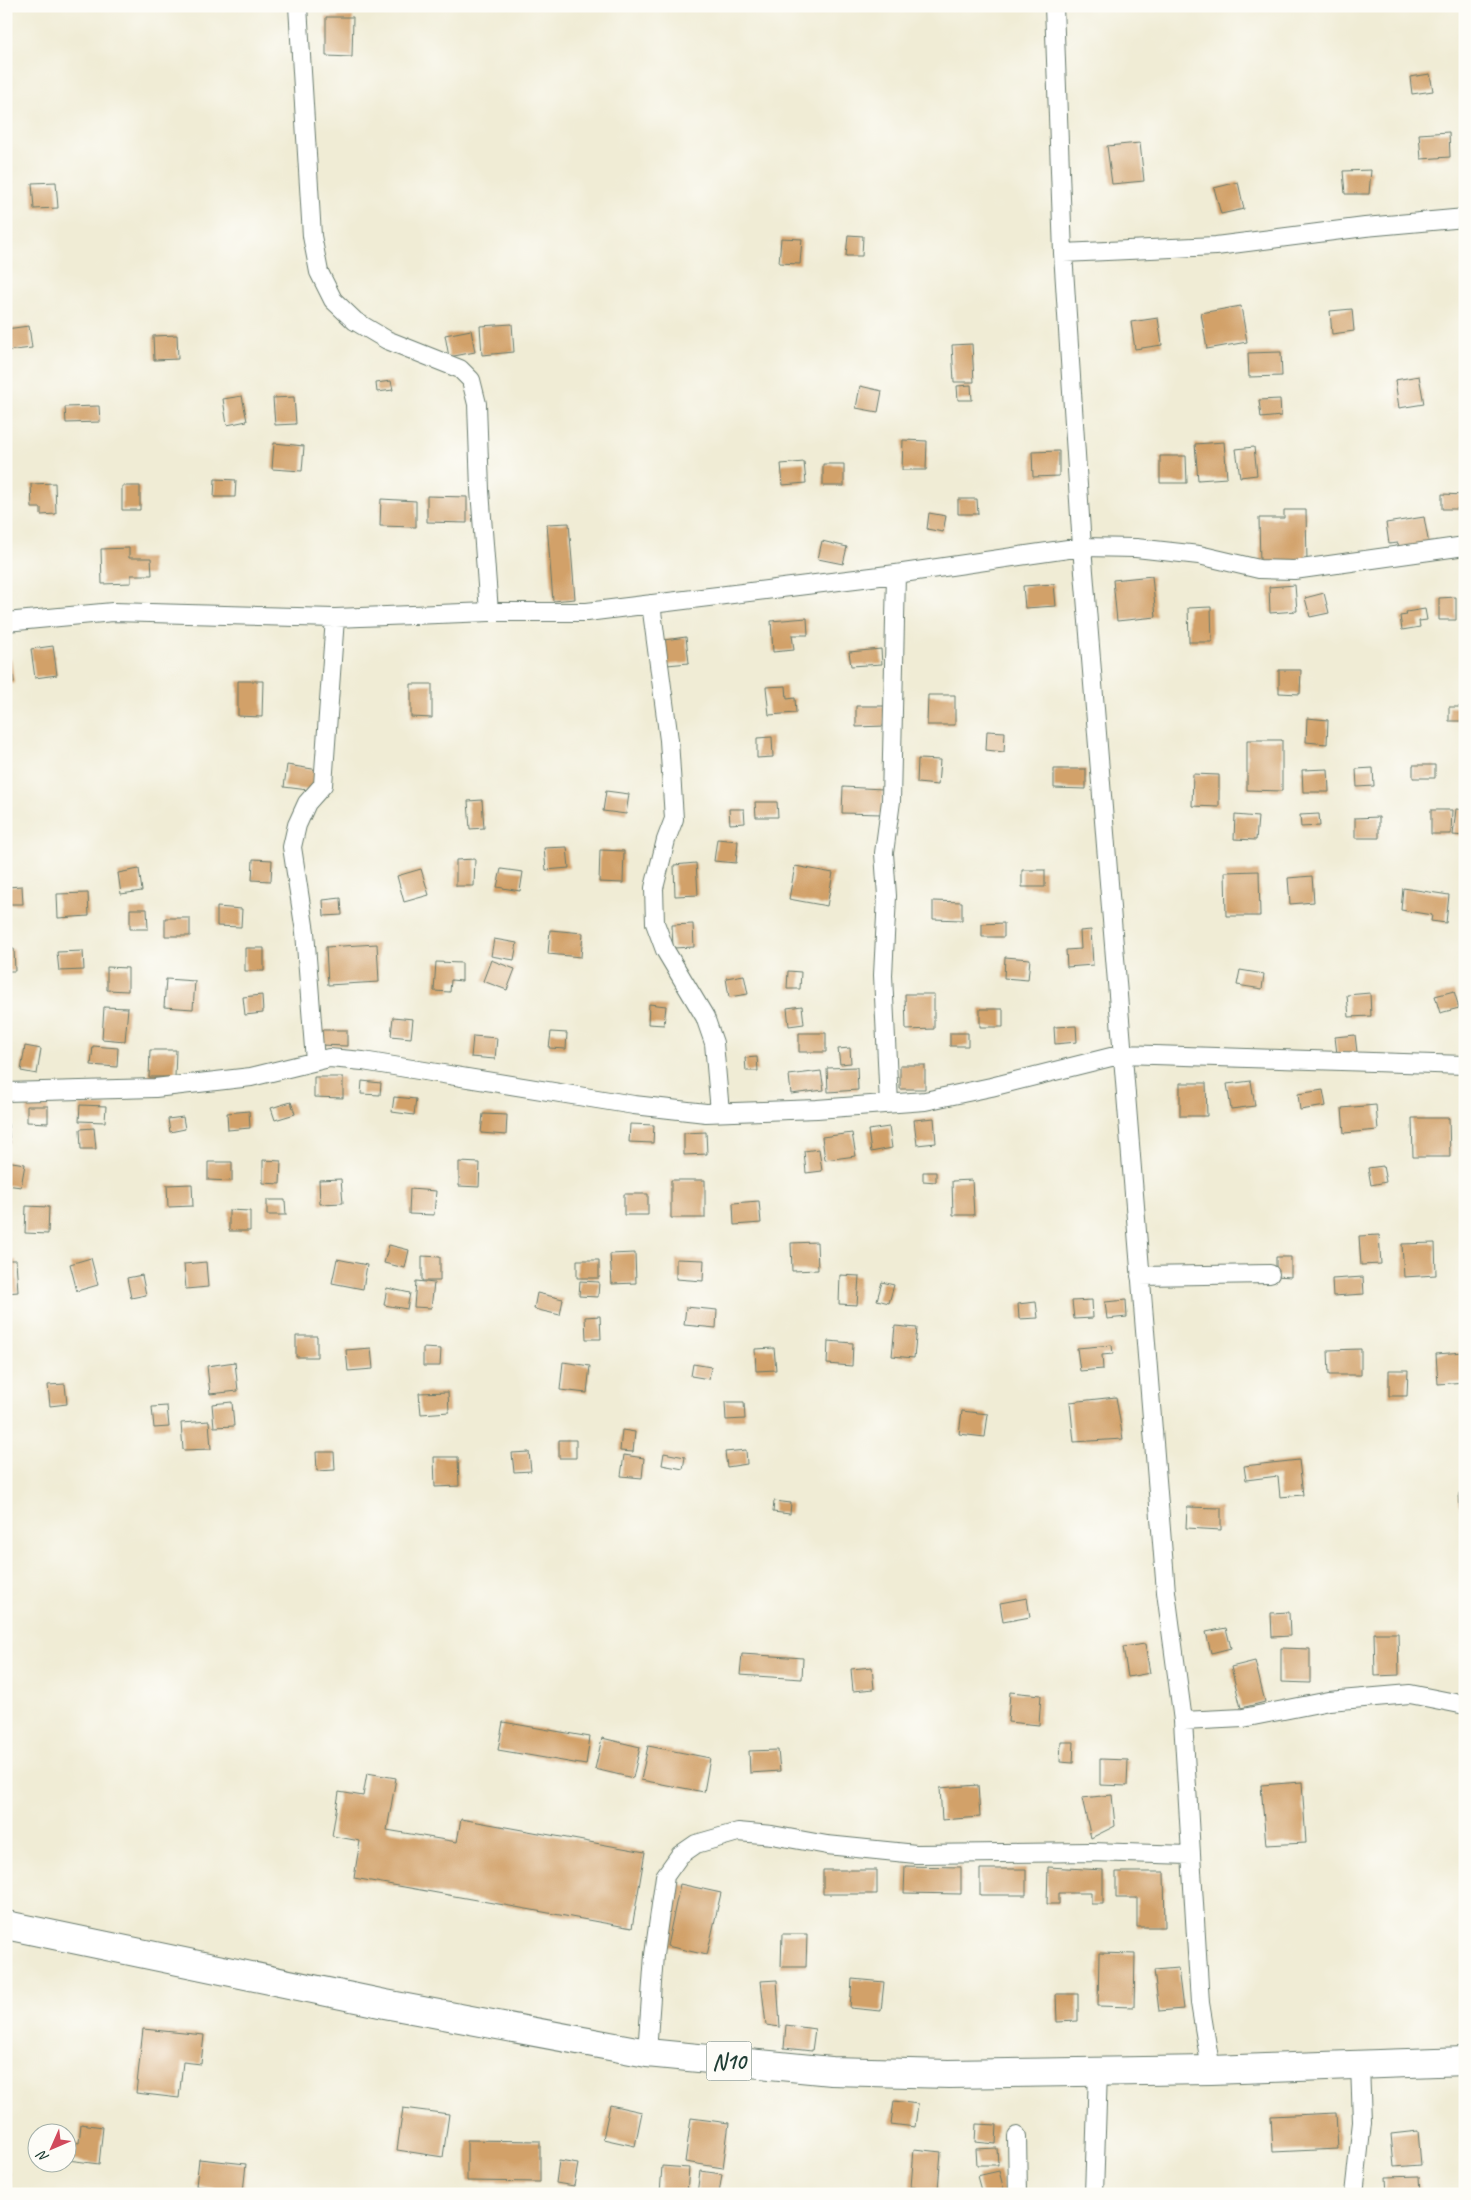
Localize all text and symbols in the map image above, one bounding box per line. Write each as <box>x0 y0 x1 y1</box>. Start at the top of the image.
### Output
road number: N10 <box>706 2042 752 2080</box>
north arrow <box>28 2122 78 2172</box>
text: N <box>32 2146 52 2166</box>

